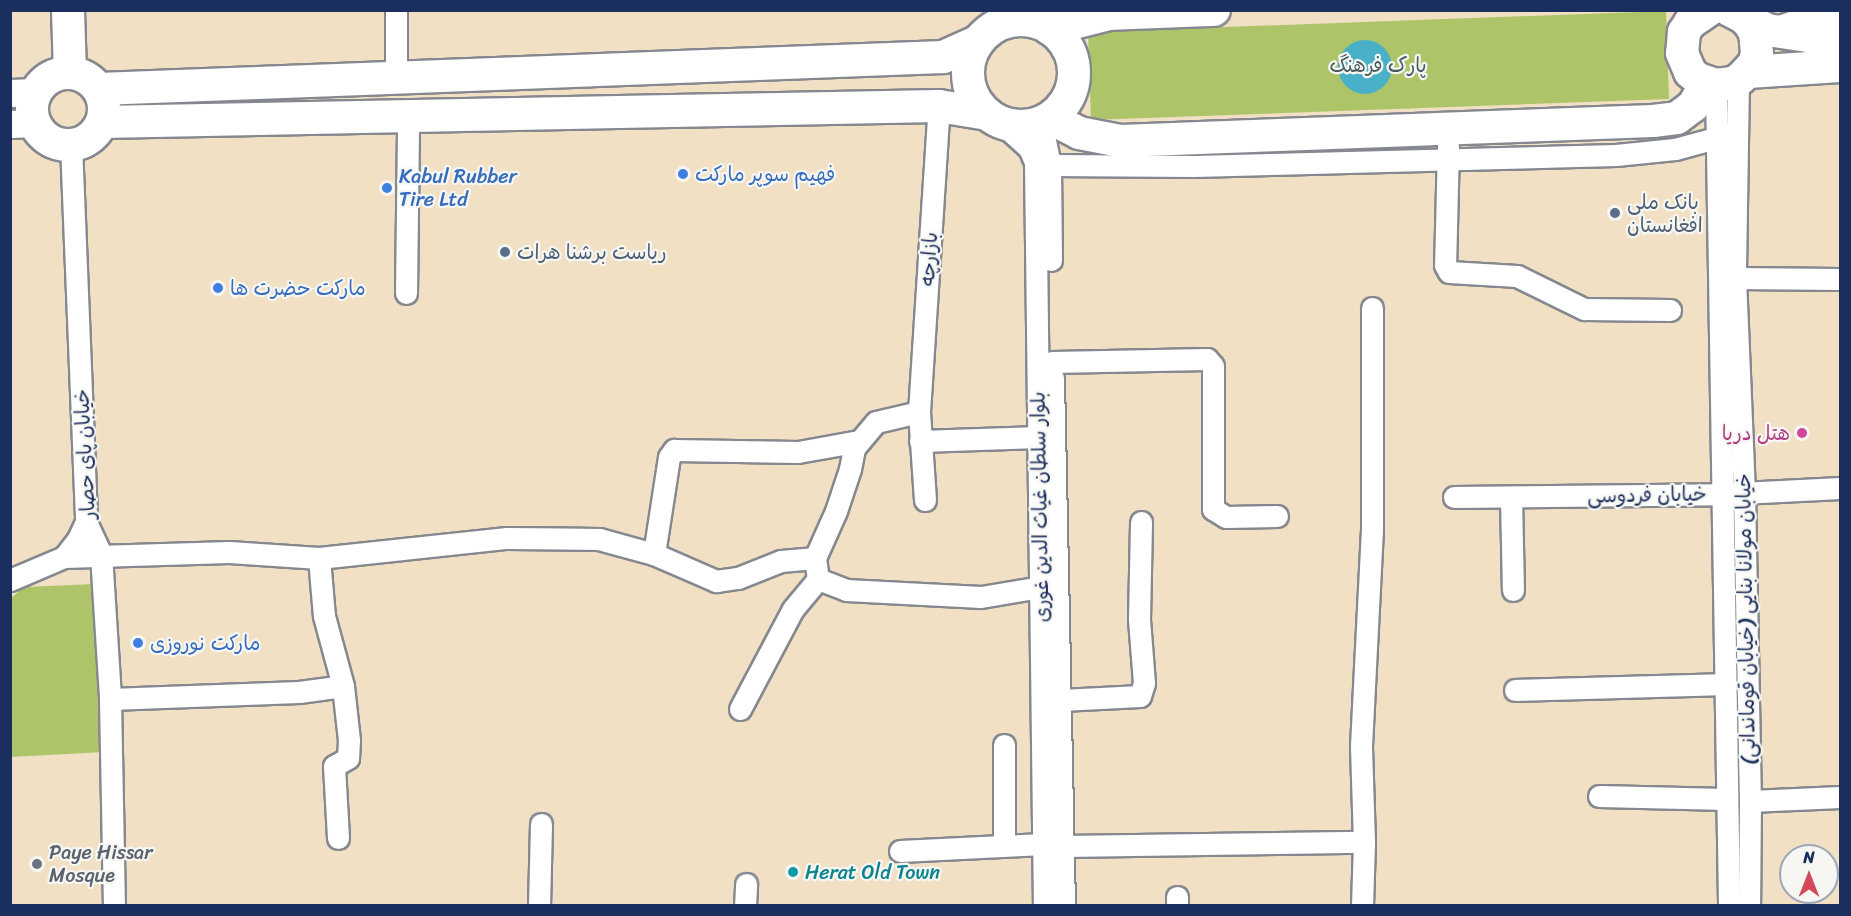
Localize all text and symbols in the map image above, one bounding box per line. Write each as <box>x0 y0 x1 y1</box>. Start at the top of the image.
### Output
park label: پارک فرهنگ <box>1329 53 1427 77</box>
place label: فهیم سوپر مارکت <box>695 162 835 186</box>
place label: Kabul Rubber Tire Ltd <box>399 164 517 211</box>
marker: فهیم سوپر مارکت <box>676 167 690 181</box>
marker: Kabul Rubber Tire Ltd <box>380 181 394 195</box>
place label: بانک ملی افغانستان <box>1627 190 1703 237</box>
marker: بانک ملی افغانستان <box>1608 206 1622 220</box>
street label: بازارچه <box>915 231 943 287</box>
place label: ریاست برشنا هرات <box>517 240 667 264</box>
marker: ریاست برشنا هرات <box>498 245 512 259</box>
place label: مارکت حضرت ها <box>230 276 366 300</box>
marker: مارکت حضرت ها <box>211 281 225 295</box>
street label: خیابان پای حصار <box>70 388 100 520</box>
street label: بلوار سلطان غیاث الدین غوری <box>1026 391 1054 623</box>
place label: هتل دریا <box>1722 421 1790 445</box>
marker: هتل دریا <box>1795 426 1809 440</box>
street label: خیابان مولانا بنایی (خیابان قوماندانی) <box>1731 473 1761 765</box>
street label: خیابان فردوسی <box>1587 482 1707 508</box>
place label: مارکت نوروزی <box>150 631 260 655</box>
marker: مارکت نوروزی <box>131 636 145 650</box>
place label: Paye Hissar Mosque <box>49 840 153 887</box>
text: N <box>1803 843 1815 872</box>
north arrow <box>1779 844 1839 904</box>
marker: Paye Hissar Mosque <box>30 857 44 871</box>
place label: Herat Old Town <box>805 860 940 884</box>
marker: Herat Old Town <box>786 865 800 879</box>

